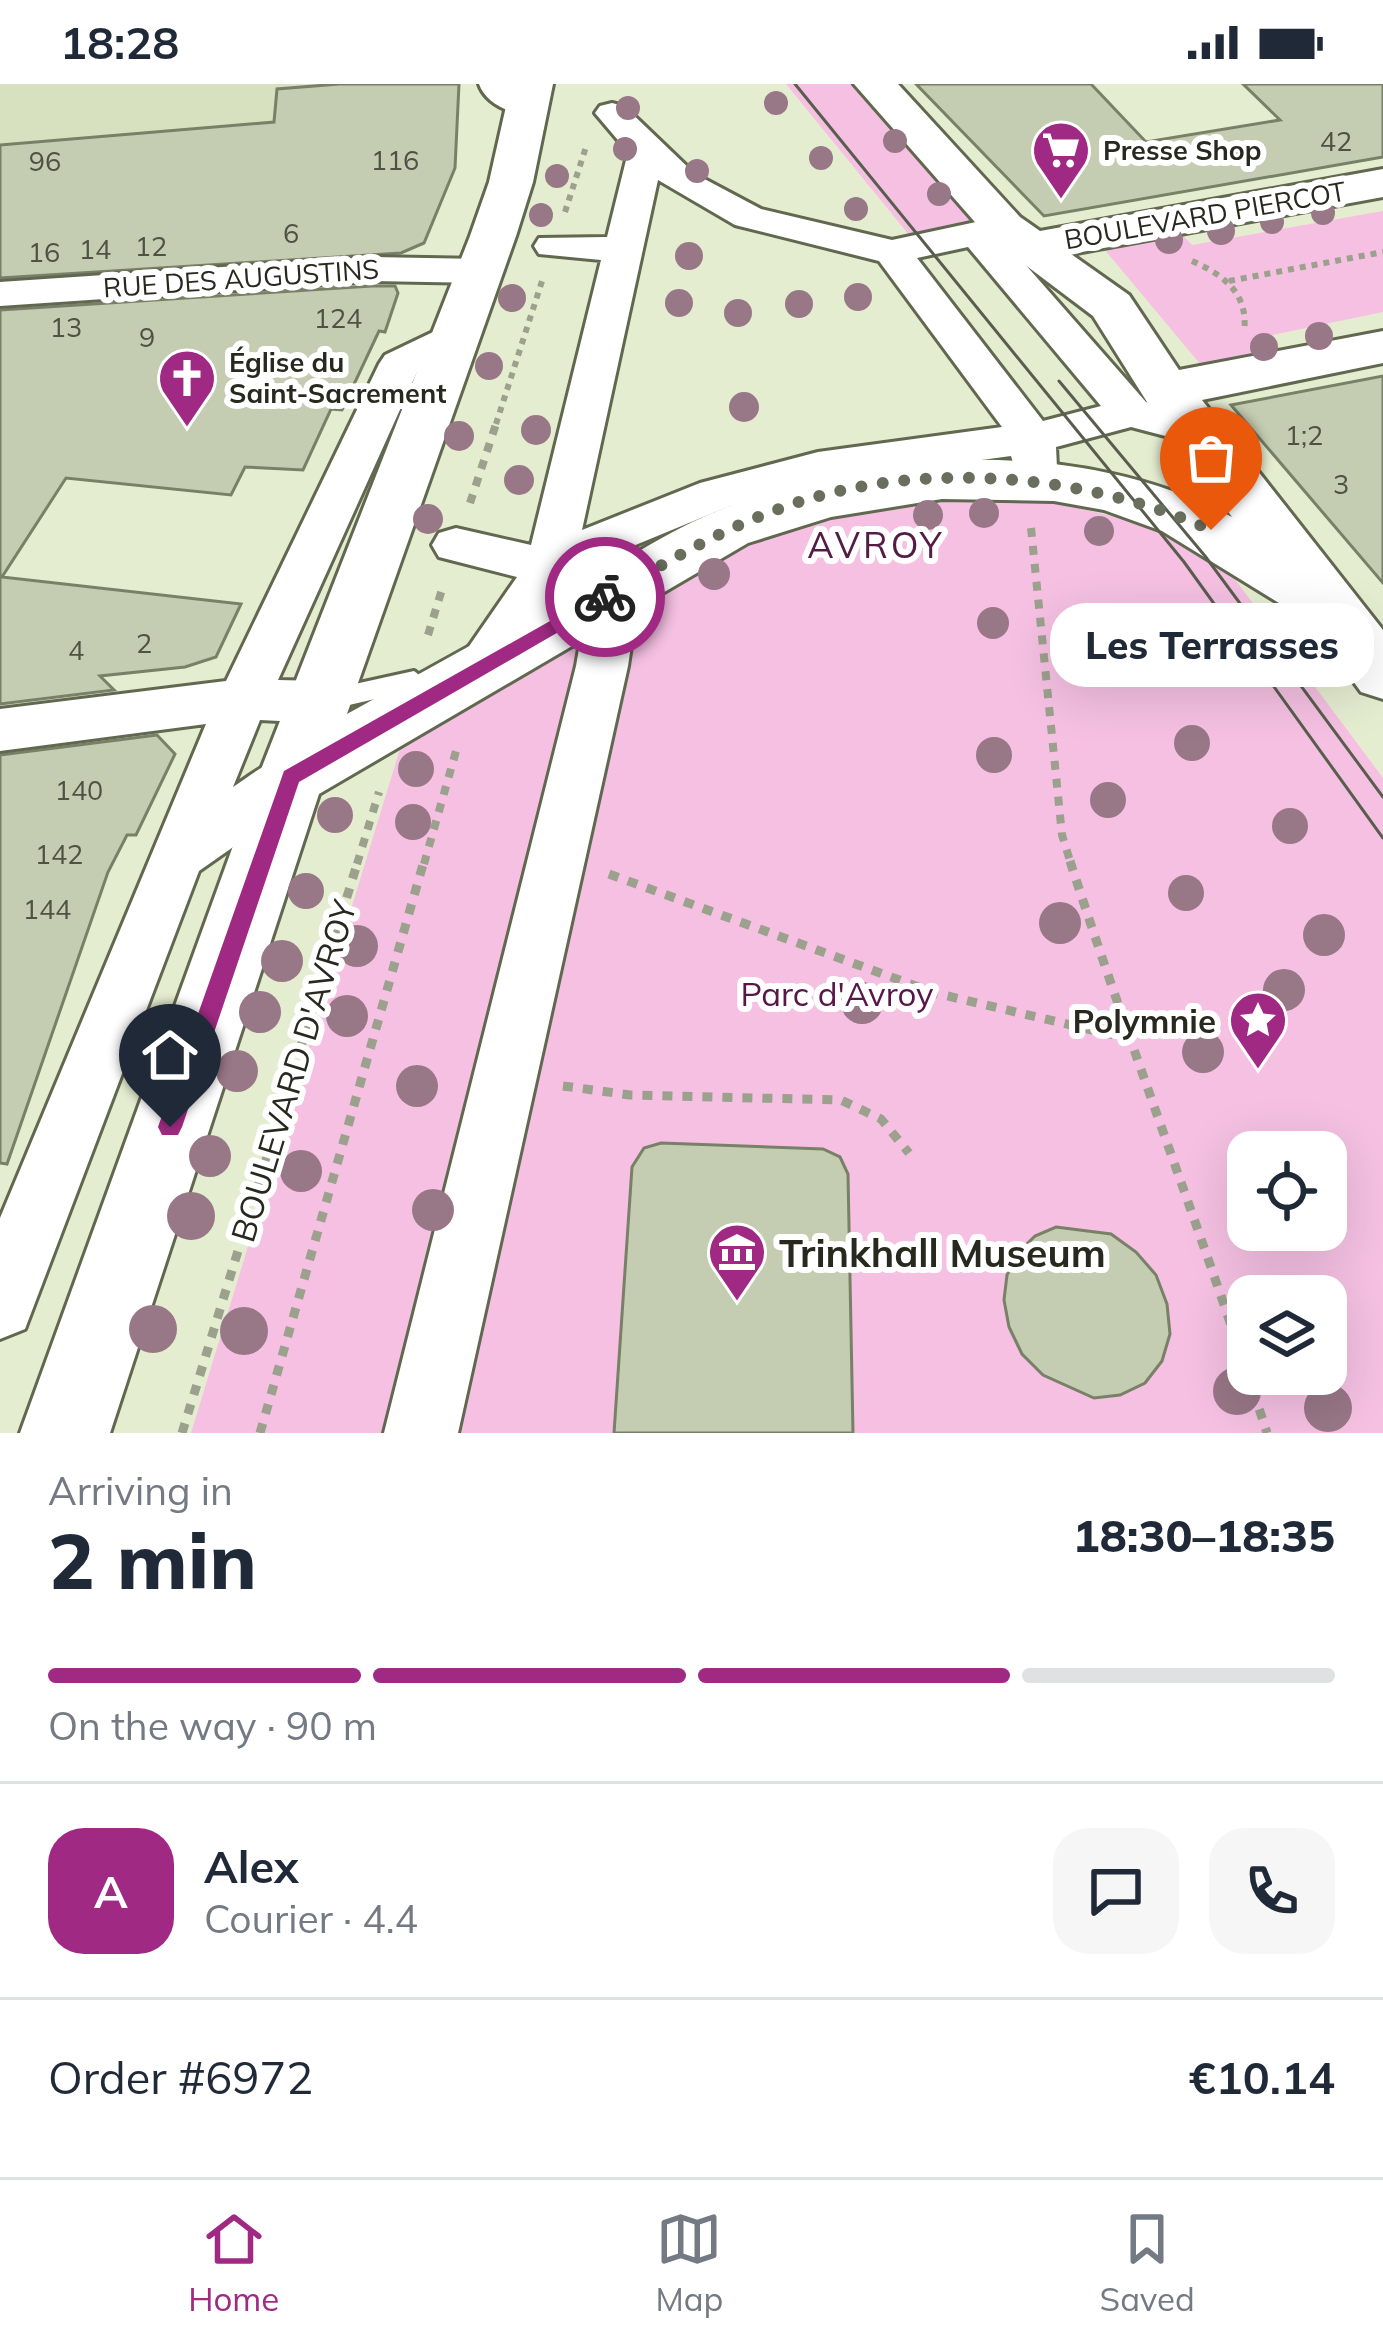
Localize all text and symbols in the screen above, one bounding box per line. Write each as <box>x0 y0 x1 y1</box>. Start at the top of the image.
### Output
text: 18:28 <box>60 14 179 70</box>
supermarket icon: Presse Shop <box>1030 119 1092 201</box>
house number: 42 <box>1320 124 1352 158</box>
place label: Presse Shop <box>1103 133 1262 167</box>
house number: 116 <box>371 143 419 177</box>
house number: 96 <box>29 144 61 178</box>
street label: BOULEVARD PIERCOT <box>1062 173 1348 257</box>
house number: 6 <box>283 216 299 250</box>
house number: 12 <box>135 229 167 263</box>
house number: 14 <box>79 232 111 266</box>
house number: 16 <box>28 235 60 269</box>
street label: RUE DES AUGUSTINS <box>102 251 380 305</box>
house number: 124 <box>314 301 362 335</box>
house number: 13 <box>50 310 82 344</box>
house number: 9 <box>139 320 155 354</box>
place label: Église du Saint-Sacrement <box>229 345 446 410</box>
church icon: Église du Saint-Sacrement <box>156 347 218 429</box>
pin <box>1160 407 1262 530</box>
house number: 1;2 <box>1285 418 1323 452</box>
icon: bag <box>1178 425 1244 491</box>
house number: 3 <box>1333 467 1349 501</box>
district label: AVROY <box>807 522 945 567</box>
courier <box>545 537 665 657</box>
icon: bike <box>572 564 638 630</box>
callout: Les Terrasses <box>1049 602 1373 686</box>
text: Les Terrasses <box>1085 620 1339 669</box>
house number: 2 <box>136 626 152 660</box>
house number: 4 <box>68 633 84 667</box>
house number: 140 <box>55 773 103 807</box>
house number: 142 <box>35 837 83 871</box>
house number: 144 <box>23 892 71 926</box>
street label: BOULEVARD D'AVROY <box>222 894 365 1247</box>
park label: Parc d'Avroy <box>740 973 934 1014</box>
place icon: Polymnie <box>1227 989 1289 1071</box>
place label: Polymnie <box>1073 1000 1216 1041</box>
pin <box>119 1004 221 1127</box>
icon: home <box>137 1022 203 1088</box>
map controls <box>1227 1131 1347 1395</box>
button: locate <box>1227 1131 1347 1251</box>
museum icon: Trinkhall Museum <box>706 1221 768 1303</box>
place label: Trinkhall Museum <box>779 1228 1106 1277</box>
button: layers <box>1227 1275 1347 1395</box>
text: Arriving in <box>48 1466 233 1515</box>
text: 18:30–18:35 <box>1073 1507 1335 1563</box>
text: 2 min <box>48 1511 257 1609</box>
text: On the way · 90 m <box>48 1701 377 1750</box>
button: chat <box>1053 1828 1179 1954</box>
button: phone <box>1209 1828 1335 1954</box>
text: Alex <box>204 1838 299 1894</box>
text: A <box>94 1863 128 1919</box>
text: Courier · 4.4 <box>204 1894 418 1943</box>
text: Order #6972 <box>48 2049 313 2105</box>
text: €10.14 <box>1189 2049 1335 2105</box>
tab: Home <box>188 2206 279 2319</box>
tab: Map <box>655 2206 723 2319</box>
tab: Saved <box>1100 2206 1195 2319</box>

